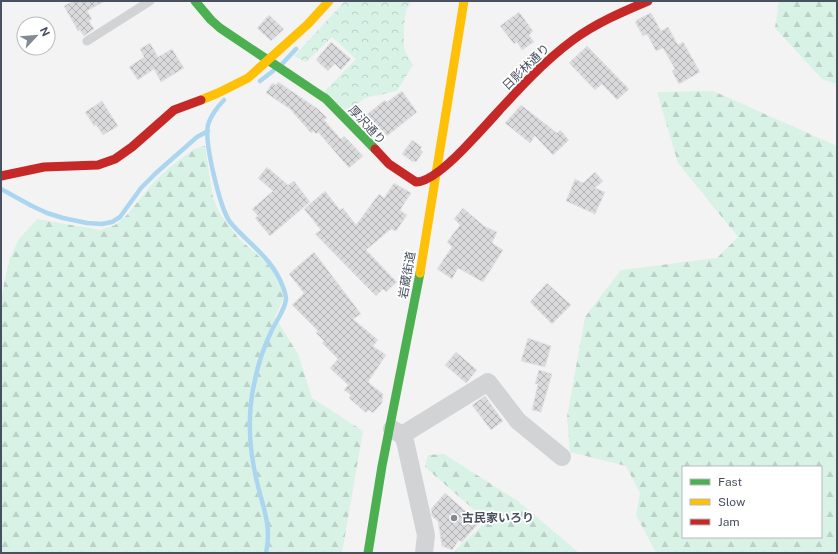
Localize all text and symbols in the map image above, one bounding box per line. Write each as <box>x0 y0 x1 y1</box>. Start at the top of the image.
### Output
north arrow <box>16 16 56 56</box>
text: N <box>38 25 52 38</box>
street label: 日影林通り <box>500 41 552 93</box>
street label: 厚沢通り <box>346 103 388 147</box>
street label: 岩蔵街道 <box>396 250 418 300</box>
legend <box>682 466 822 538</box>
text: Fast <box>718 475 743 489</box>
text: Slow <box>718 495 746 509</box>
place label: 古民家いろり <box>462 511 534 525</box>
marker: 古民家いろり <box>449 513 459 523</box>
text: Jam <box>718 515 740 529</box>

